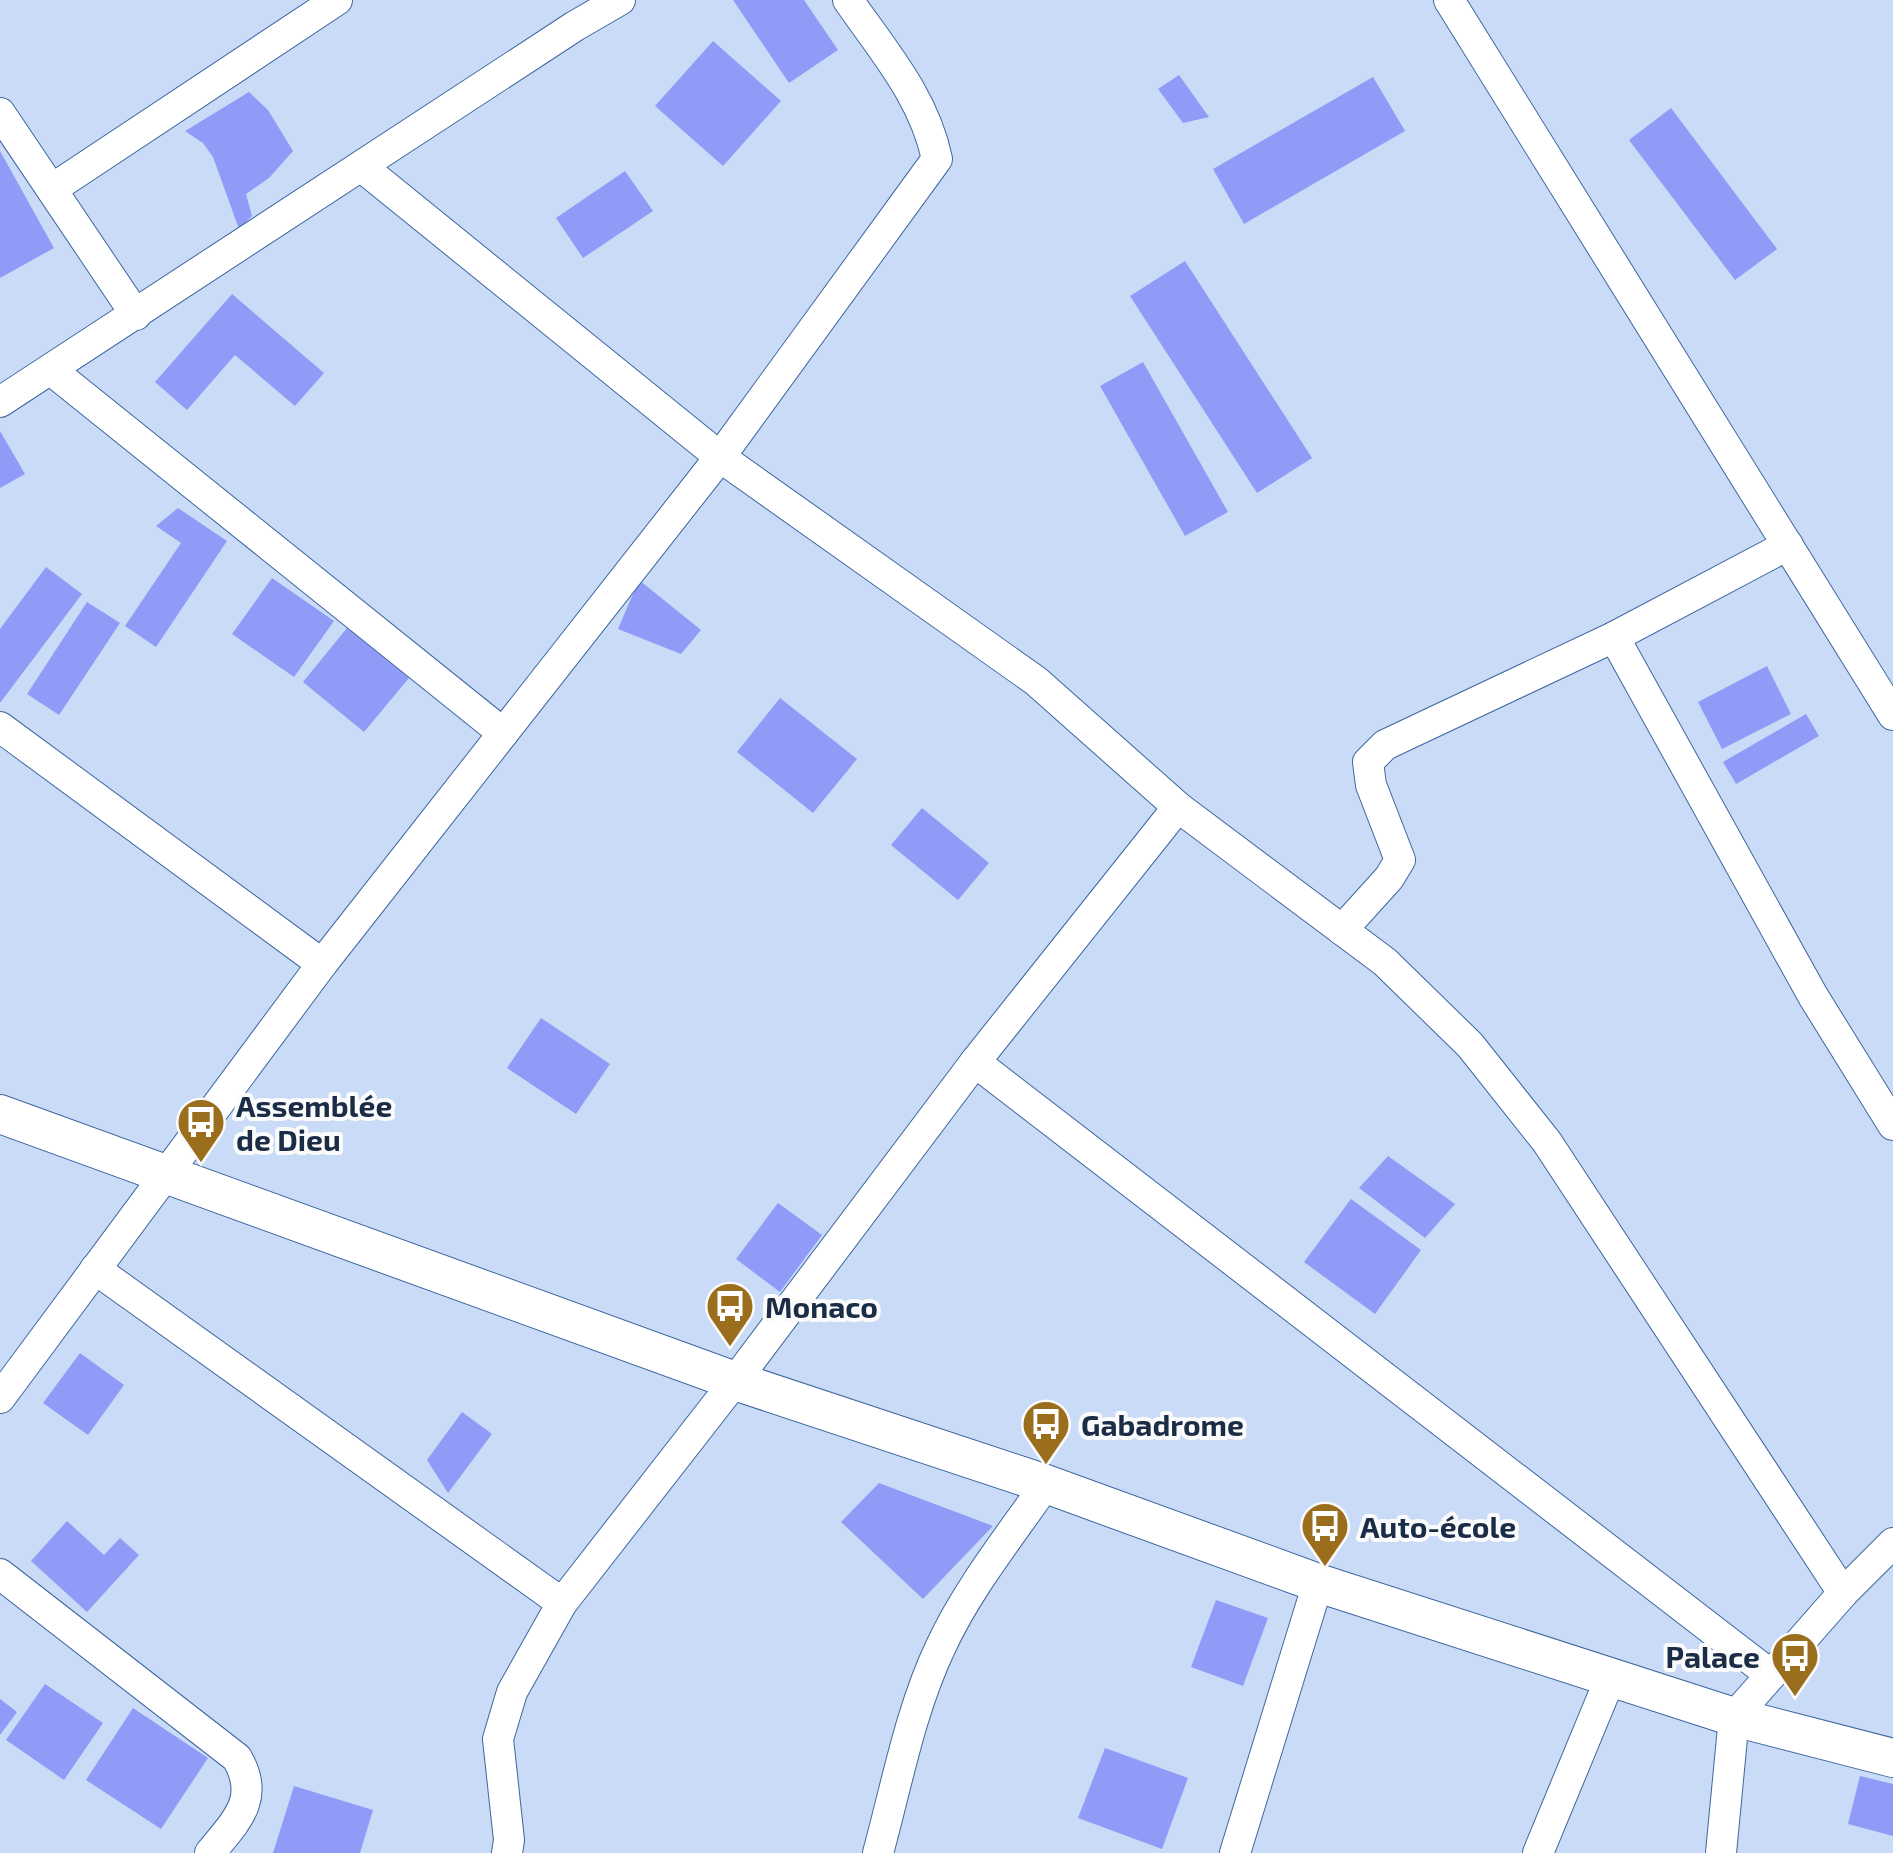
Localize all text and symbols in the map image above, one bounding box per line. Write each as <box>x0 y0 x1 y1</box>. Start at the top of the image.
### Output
place label: Assemblée de Dieu <box>236 1087 392 1157</box>
bus stop icon: Assemblée de Dieu <box>175 1096 227 1164</box>
bus stop icon: Monaco <box>704 1280 756 1348</box>
place label: Monaco <box>765 1288 878 1324</box>
bus stop icon: Gabadrome <box>1020 1398 1072 1466</box>
place label: Gabadrome <box>1081 1406 1244 1442</box>
bus stop icon: Auto-école <box>1299 1500 1351 1568</box>
place label: Auto-école <box>1360 1508 1516 1544</box>
bus stop icon: Palace <box>1769 1630 1821 1698</box>
place label: Palace <box>1666 1638 1760 1674</box>

